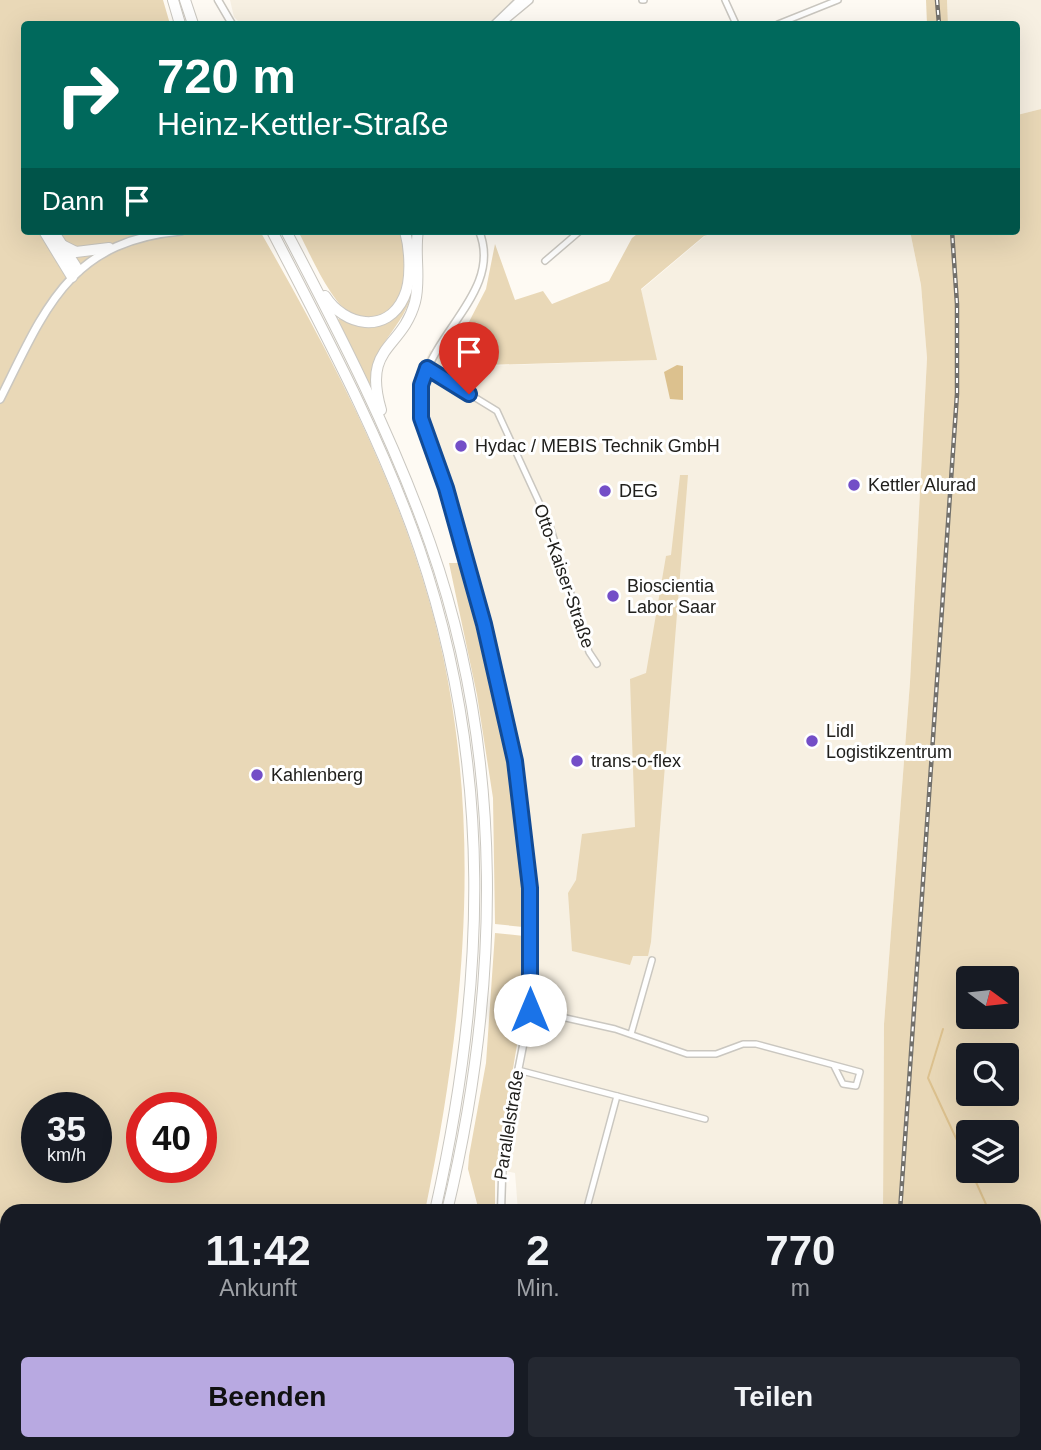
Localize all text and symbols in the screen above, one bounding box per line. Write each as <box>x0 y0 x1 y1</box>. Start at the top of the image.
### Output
icon: right <box>42 49 133 140</box>
text: 720 m <box>157 49 296 103</box>
text: Heinz-Kettler-Straße <box>157 106 449 142</box>
icon: arrive <box>118 182 156 220</box>
text: Dann <box>42 186 104 216</box>
pin <box>439 322 499 394</box>
icon: arrive <box>450 333 488 371</box>
place label: Hydac / MEBIS Technik GmbH <box>475 436 720 456</box>
marker: Hydac / MEBIS Technik GmbH <box>453 438 469 454</box>
place label: Kettler Alurad <box>868 475 976 495</box>
marker: Kettler Alurad <box>846 477 862 493</box>
place label: DEG <box>619 481 658 501</box>
marker: DEG <box>597 483 613 499</box>
street label: Otto-Kaiser-Straße <box>530 501 598 651</box>
place label: Bioscientia Labor Saar <box>627 576 716 617</box>
marker: Bioscientia Labor Saar <box>605 588 621 604</box>
place label: Lidl Logistikzentrum <box>826 721 952 762</box>
marker: Lidl Logistikzentrum <box>804 733 820 749</box>
place label: trans-o-flex <box>591 751 681 771</box>
marker: trans-o-flex <box>569 753 585 769</box>
place label: Kahlenberg <box>271 765 363 785</box>
marker: Kahlenberg <box>249 767 265 783</box>
north arrow <box>956 966 1018 1029</box>
map controls <box>956 966 1019 1183</box>
position arrow <box>493 973 567 1047</box>
button: search <box>956 1043 1019 1106</box>
street label: Parallelstraße <box>490 1069 528 1181</box>
speed limit sign: 40 <box>126 1092 217 1183</box>
text: 35 <box>47 1109 86 1148</box>
button: layers <box>956 1120 1019 1183</box>
text: km/h <box>47 1145 86 1165</box>
text: 11:42 <box>206 1227 311 1274</box>
text: 2 <box>526 1227 550 1274</box>
text: 770 <box>765 1227 835 1274</box>
text: Ankunft <box>219 1275 297 1301</box>
text: Min. <box>516 1275 560 1301</box>
text: m <box>791 1275 810 1301</box>
button: Beenden <box>21 1357 514 1437</box>
button: Teilen <box>528 1357 1020 1437</box>

